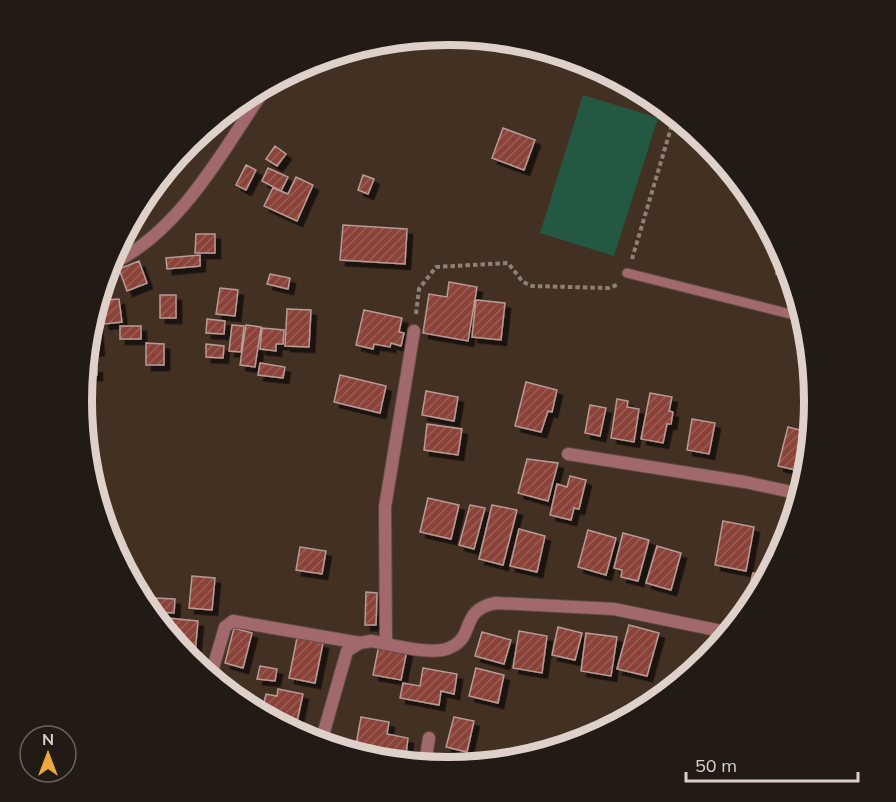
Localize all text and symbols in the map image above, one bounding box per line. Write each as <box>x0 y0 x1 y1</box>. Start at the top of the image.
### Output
north arrow <box>18 724 78 784</box>
text: N <box>42 729 54 749</box>
scale bar <box>686 745 858 783</box>
text: 50 m <box>695 754 737 777</box>

